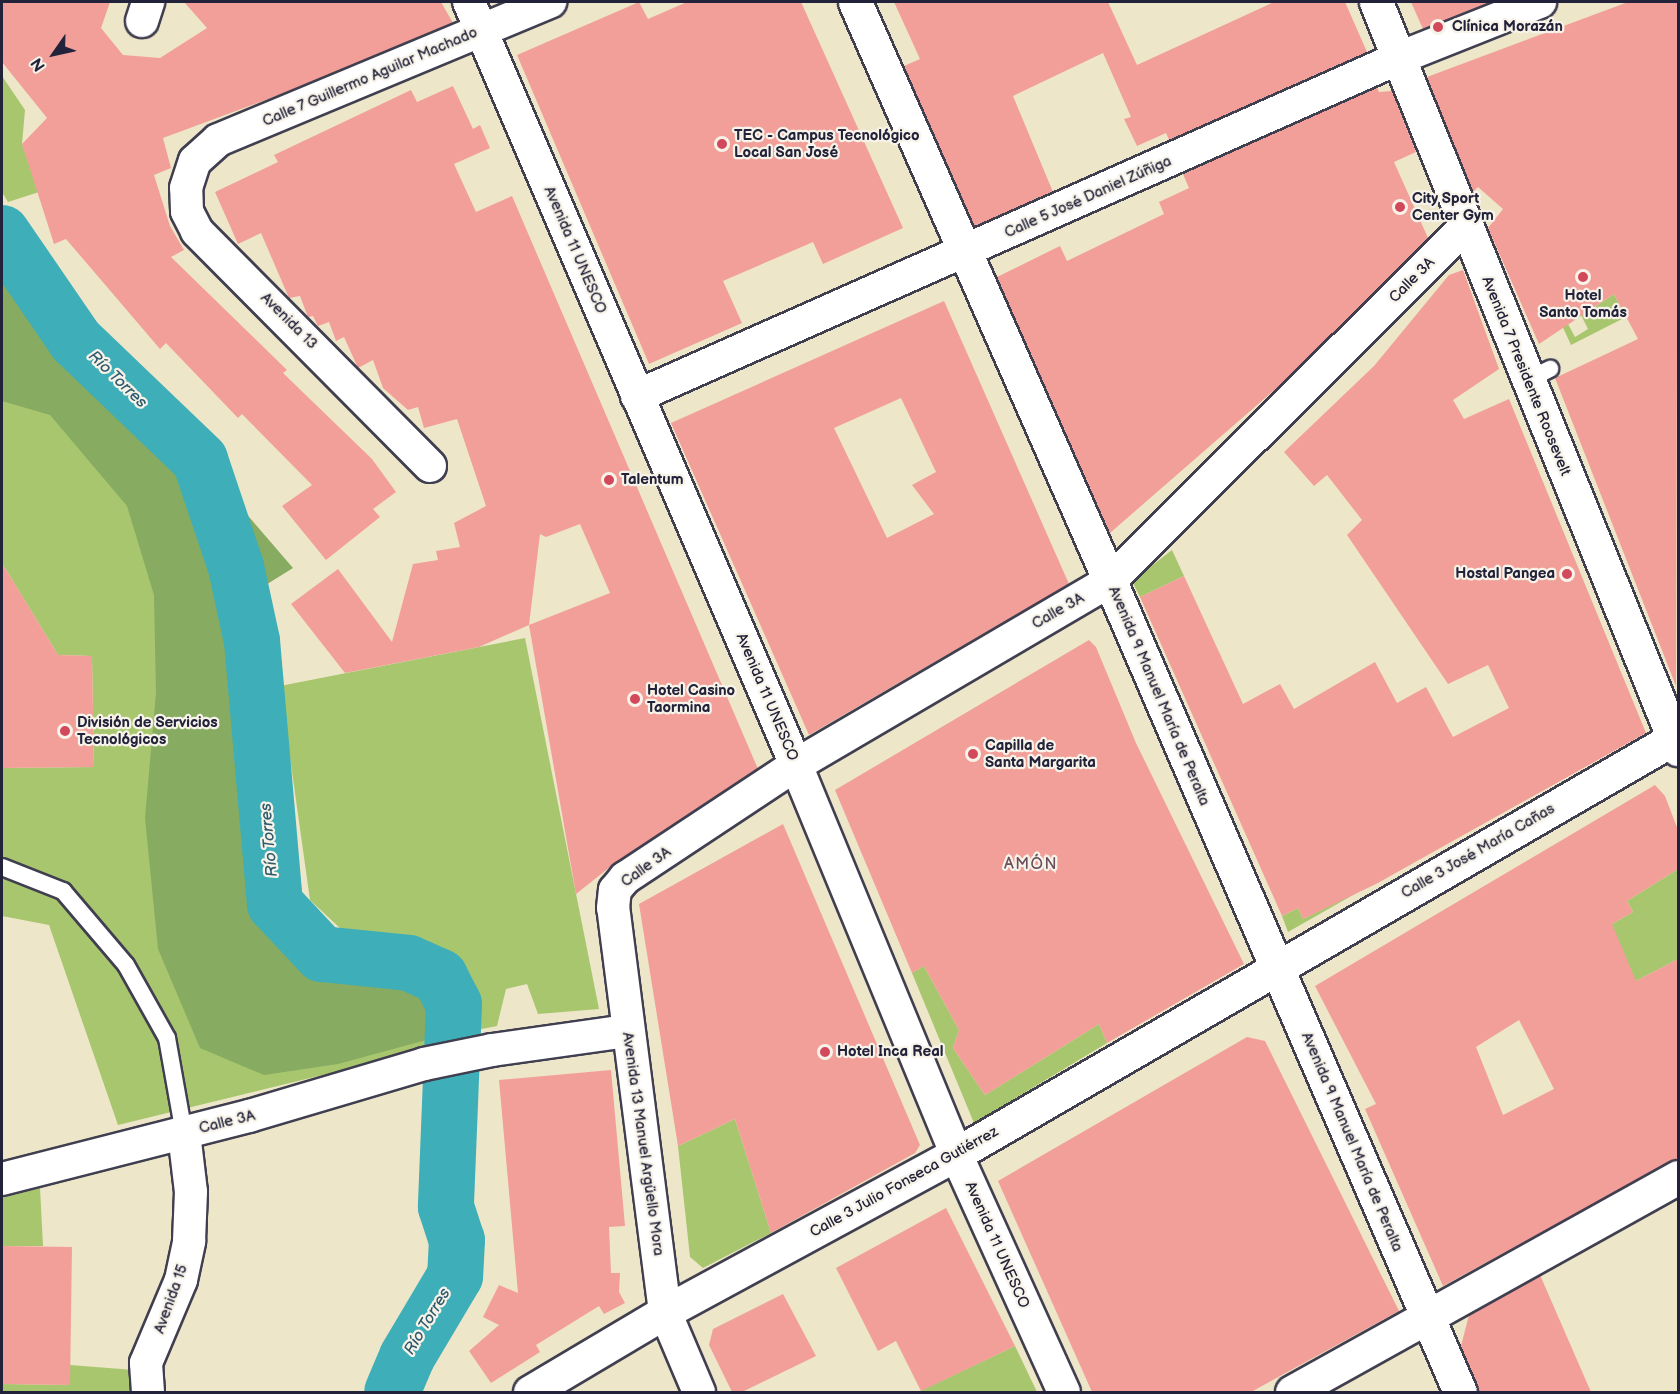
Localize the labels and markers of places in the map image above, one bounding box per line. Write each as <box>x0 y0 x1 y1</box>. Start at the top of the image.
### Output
marker: Clínica Morazán <box>1429 18 1447 36</box>
place label: Clínica Morazán <box>1452 18 1563 36</box>
place label: TEC - Campus Tecnológico Local San José <box>734 126 920 161</box>
marker: TEC - Campus Tecnológico Local San José <box>715 137 729 151</box>
place label: City Sport Center Gym <box>1412 189 1494 224</box>
marker: City Sport Center Gym <box>1393 200 1407 214</box>
marker: Hotel Santo Tomás <box>1576 270 1590 284</box>
place label: Hotel Santo Tomás <box>1539 286 1627 321</box>
place label: Talentum <box>621 471 683 489</box>
marker: Talentum <box>602 473 616 487</box>
place label: Hostal Pangea <box>1455 565 1555 583</box>
marker: Hostal Pangea <box>1560 567 1574 581</box>
place label: Hotel Casino Taormina <box>647 681 735 716</box>
marker: Hotel Casino Taormina <box>628 692 642 706</box>
place label: División de Servicios Tecnológicos <box>77 713 218 748</box>
marker: División de Servicios Tecnológicos <box>58 724 72 738</box>
place label: Capilla de Santa Margarita <box>985 736 1096 771</box>
marker: Capilla de Santa Margarita <box>966 747 980 761</box>
place label: Hotel Inca Real <box>837 1043 943 1061</box>
marker: Hotel Inca Real <box>818 1045 832 1059</box>

